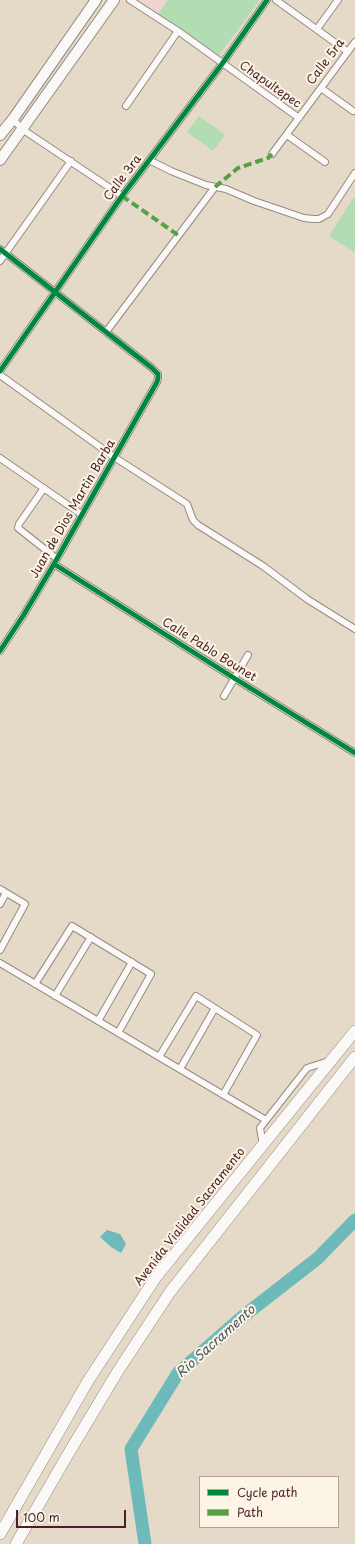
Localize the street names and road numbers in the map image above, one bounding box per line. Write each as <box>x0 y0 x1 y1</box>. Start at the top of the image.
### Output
street label: Calle 5ra <box>304 36 348 88</box>
street label: Chapultepec <box>236 58 304 112</box>
street label: Calle 3ra <box>101 152 145 204</box>
street label: Juan de Dios Martin Barba <box>27 437 119 581</box>
street label: Calle Pablo Bounet <box>159 615 259 685</box>
street label: Avenida Vialidad Sacramento <box>132 1145 248 1289</box>

